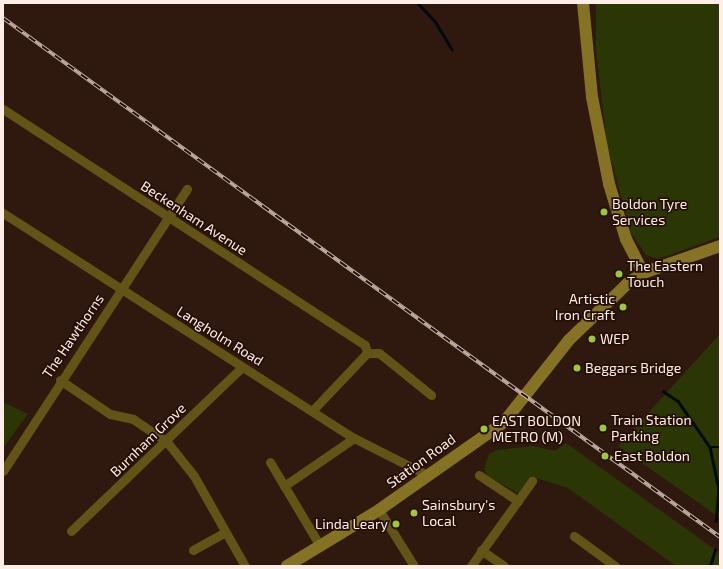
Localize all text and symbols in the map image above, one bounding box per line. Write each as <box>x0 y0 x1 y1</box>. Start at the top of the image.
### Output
street label: Beckenham Avenue <box>138 177 250 259</box>
place label: Boldon Tyre Services <box>612 196 688 228</box>
marker: Boldon Tyre Services <box>599 207 609 217</box>
place label: The Eastern Touch <box>627 258 703 290</box>
marker: The Eastern Touch <box>614 269 624 279</box>
street label: The Hawthorns <box>39 291 107 381</box>
place label: Artistic Iron Craft <box>555 291 615 324</box>
marker: Artistic Iron Craft <box>618 302 628 312</box>
street label: Langholm Road <box>174 303 266 369</box>
place label: WEP <box>600 331 629 347</box>
marker: WEP <box>587 334 597 344</box>
place label: Beggars Bridge <box>585 360 681 376</box>
marker: Beggars Bridge <box>572 363 582 373</box>
street label: Burnham Grove <box>107 400 189 480</box>
place label: Train Station Parking <box>611 412 692 444</box>
place label: EAST BOLDON METRO (M) <box>492 413 581 446</box>
marker: Train Station Parking <box>598 423 608 433</box>
marker: EAST BOLDON METRO (M) <box>479 424 489 434</box>
street label: Station Road <box>383 430 459 492</box>
place label: East Boldon <box>614 448 690 464</box>
marker: East Boldon <box>599 450 611 462</box>
place label: Sainsbury's Local <box>422 497 495 530</box>
marker: Sainsbury's Local <box>409 508 419 518</box>
place label: Linda Leary <box>315 516 388 532</box>
marker: Linda Leary <box>391 519 401 529</box>

